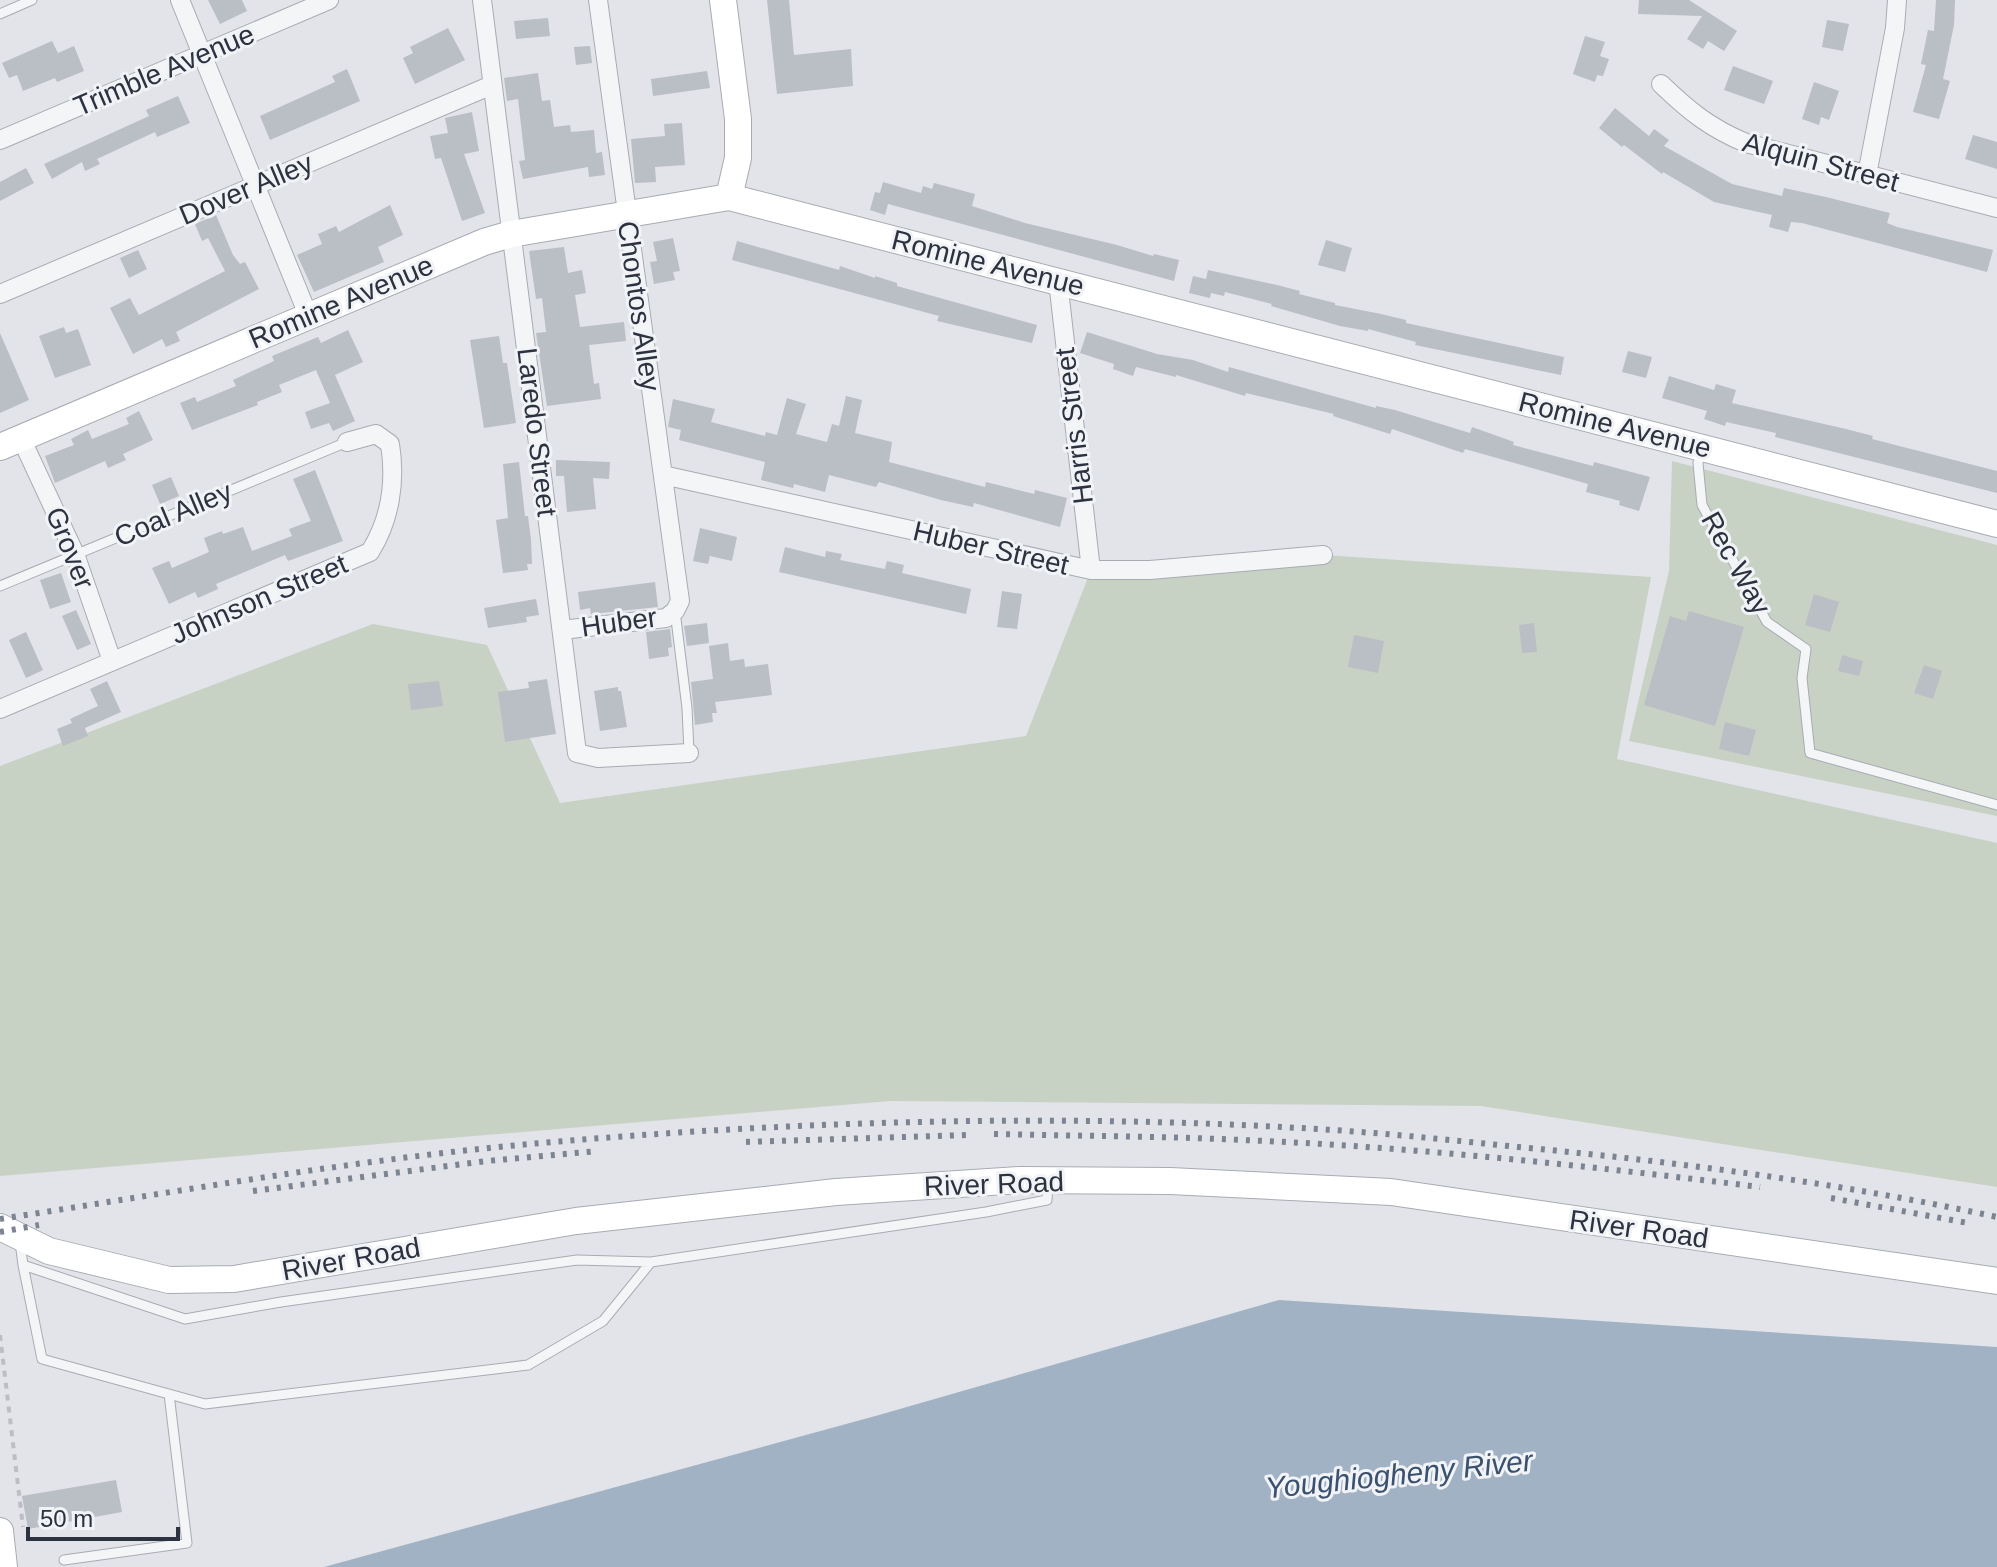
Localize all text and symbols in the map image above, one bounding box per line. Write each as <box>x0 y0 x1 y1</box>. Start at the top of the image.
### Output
street label: Trimble Avenue <box>69 18 259 122</box>
street label: Alquin Street <box>1740 126 1903 198</box>
street label: Dover Alley <box>175 147 317 231</box>
street label: Chontos Alley <box>612 219 666 393</box>
street label: Romine Avenue <box>889 224 1087 302</box>
street label: Romine Avenue <box>244 249 438 355</box>
street label: Laredo Street <box>511 346 563 518</box>
street label: Harris Street <box>1049 346 1099 506</box>
street label: Romine Avenue <box>1516 386 1714 464</box>
street label: Coal Alley <box>110 475 236 553</box>
street label: Grover <box>40 503 100 593</box>
street label: Rec Way <box>1695 506 1777 620</box>
street label: Huber Street <box>910 515 1072 581</box>
street label: Johnson Street <box>166 548 352 650</box>
street label: Huber <box>579 601 659 643</box>
street label: River Road <box>923 1166 1065 1202</box>
street label: River Road <box>1567 1204 1711 1254</box>
street label: River Road <box>279 1232 423 1286</box>
water label: Youghiogheny River <box>1264 1443 1535 1504</box>
scale bar <box>28 1491 178 1541</box>
text: 50 m <box>40 1505 93 1532</box>

